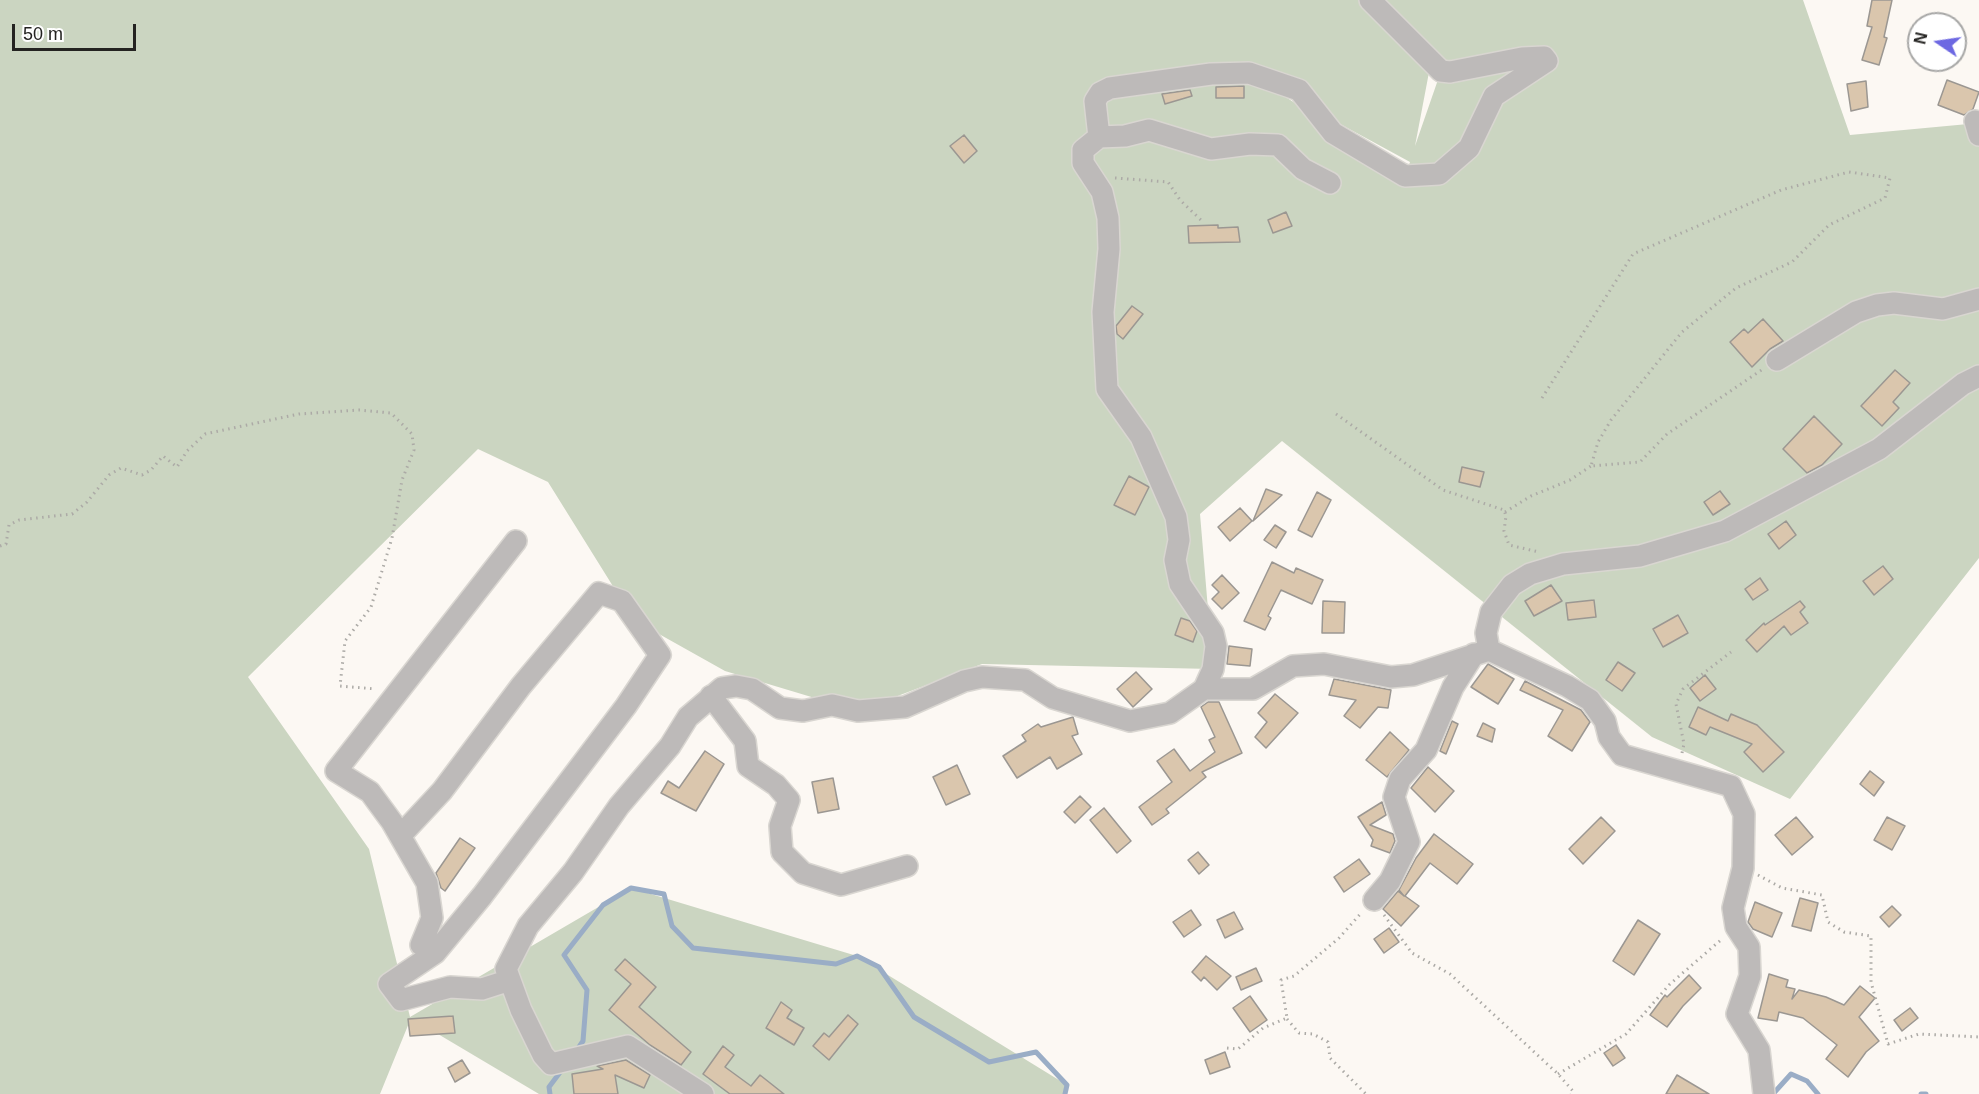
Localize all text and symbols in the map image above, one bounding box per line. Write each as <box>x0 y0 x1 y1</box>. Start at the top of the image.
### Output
scale bar <box>15 12 140 50</box>
north arrow <box>1907 12 1967 72</box>
text: 50 m <box>23 24 63 44</box>
text: N <box>1911 31 1931 46</box>

